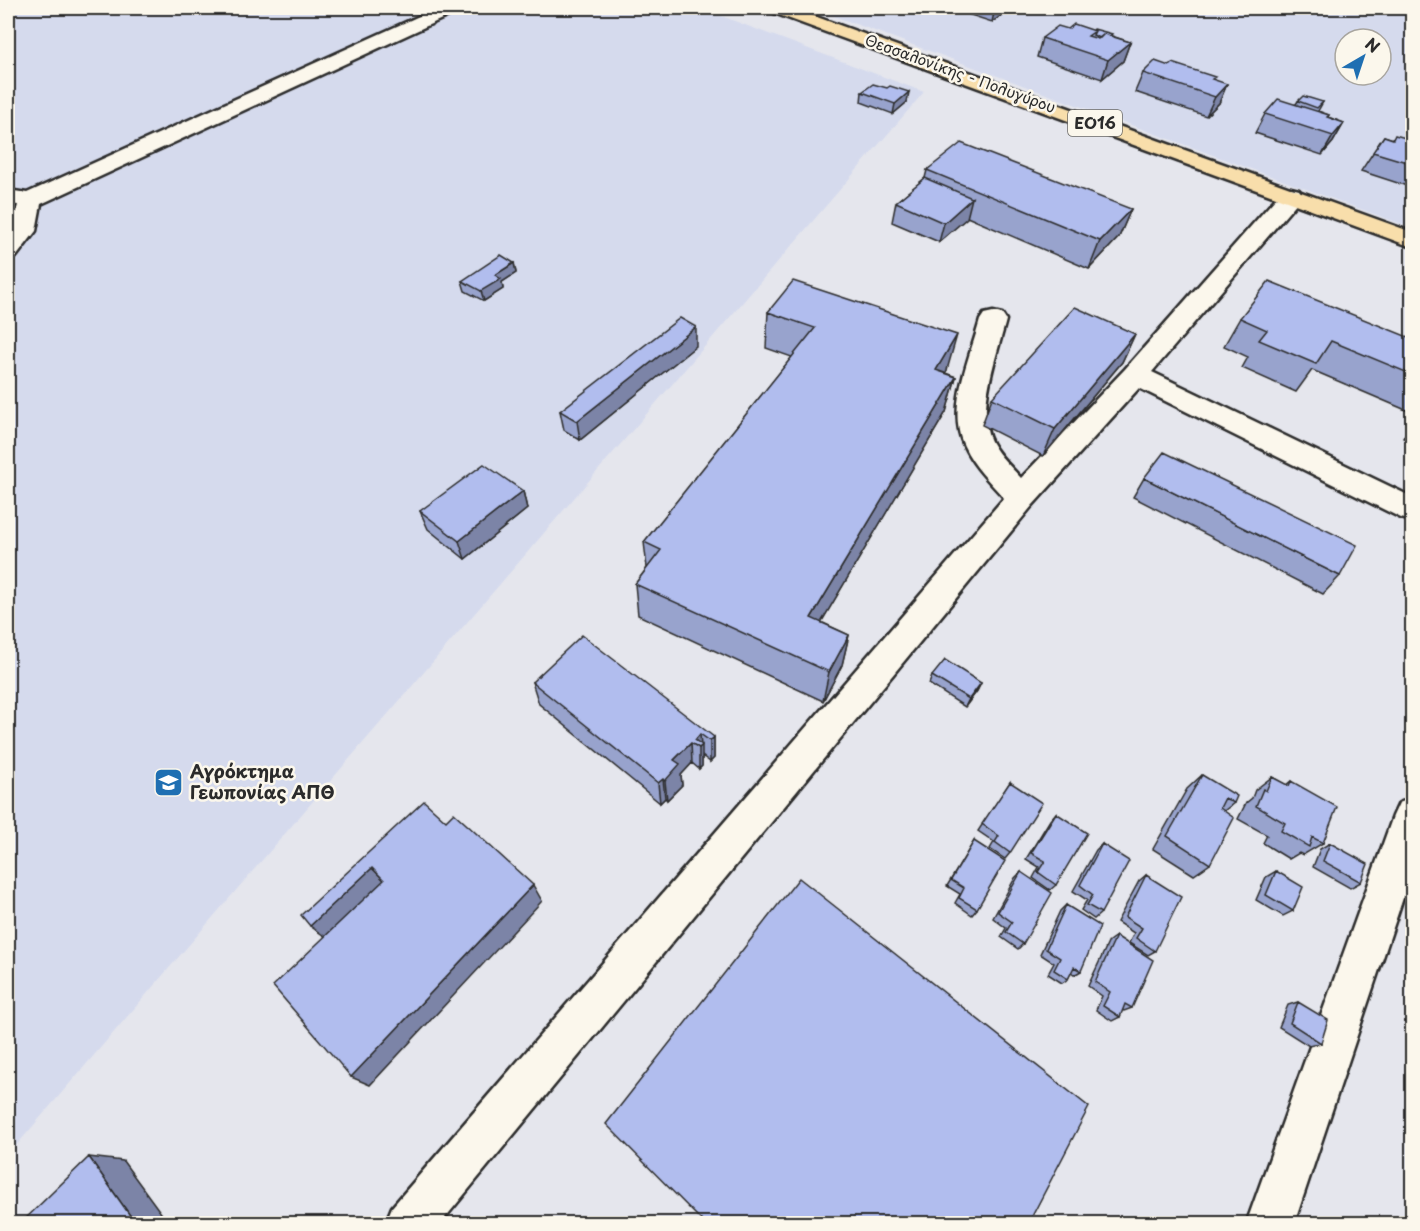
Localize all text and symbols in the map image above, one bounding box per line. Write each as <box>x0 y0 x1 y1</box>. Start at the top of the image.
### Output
street label: Θεσσαλονίκης - Πολυγύρου <box>862 27 1059 118</box>
north arrow <box>1333 27 1393 87</box>
text: N <box>1361 31 1386 58</box>
road number: ΕΟ16 <box>1068 110 1122 136</box>
place label: Αγρόκτημα Γεωπονίας ΑΠΘ <box>190 757 335 805</box>
school or university icon: Αγρόκτημα Γεωπονίας ΑΠΘ <box>153 766 185 798</box>

